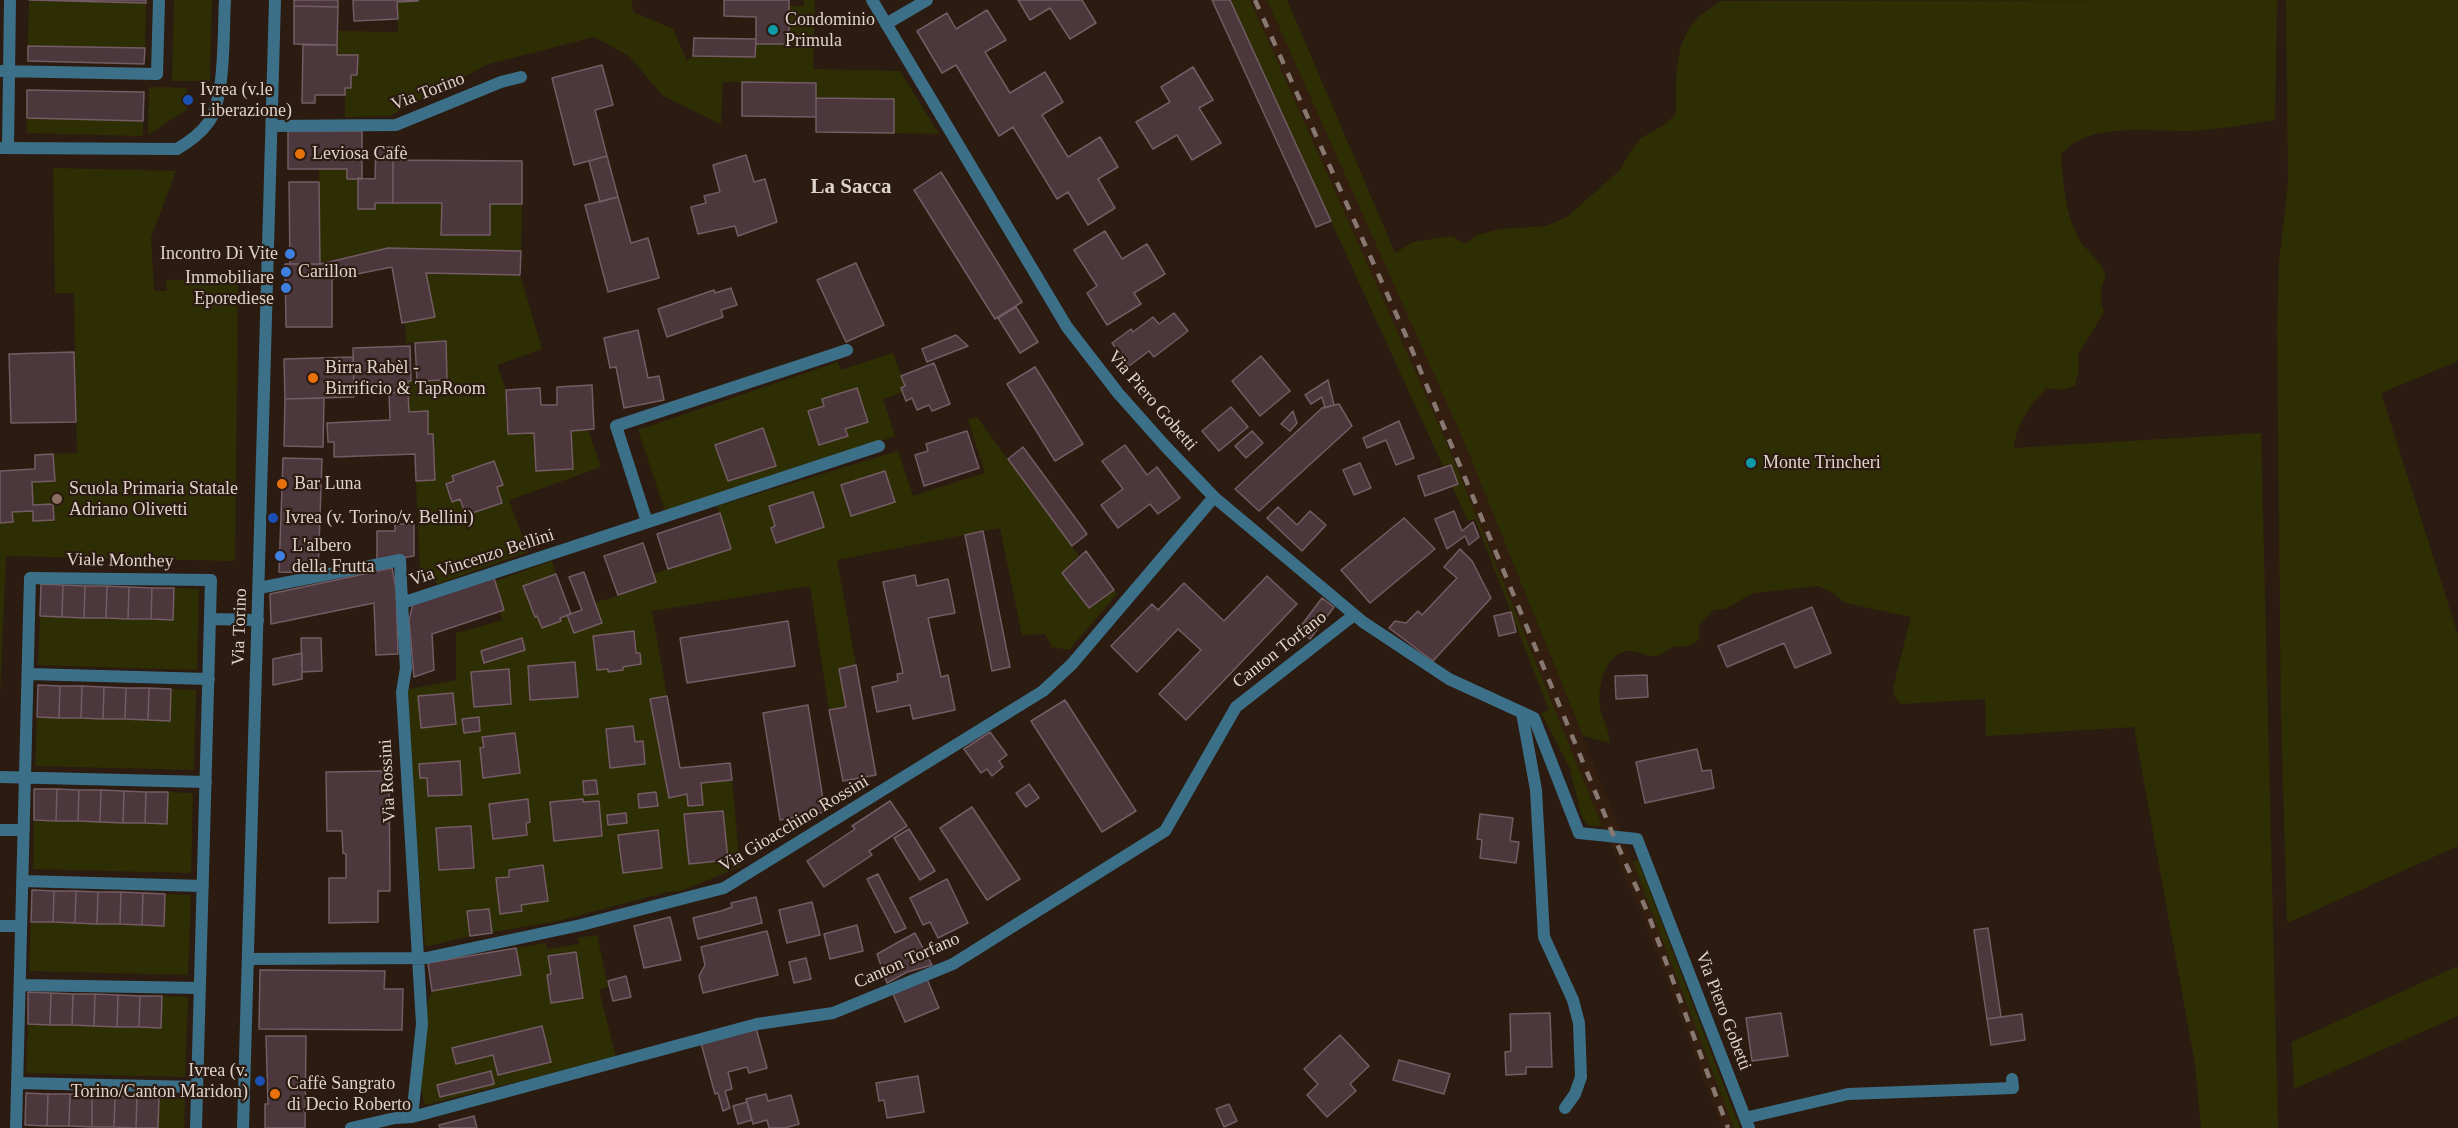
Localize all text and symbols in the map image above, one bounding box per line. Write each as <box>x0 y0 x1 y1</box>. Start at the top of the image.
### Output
place label: Condominio Primula <box>785 9 875 52</box>
marker: Condominio Primula <box>766 23 780 37</box>
street label: Via Torino <box>388 68 468 116</box>
place label: Ivrea (v.le Liberazione) <box>200 79 292 122</box>
marker: Ivrea (v.le Liberazione) <box>181 93 195 107</box>
place label: Leviosa Cafè <box>312 143 407 165</box>
marker: Leviosa Cafè <box>293 147 307 161</box>
district label: La Sacca <box>810 175 892 201</box>
place label: Incontro Di Vite <box>160 243 278 265</box>
marker: Incontro Di Vite <box>283 247 297 261</box>
place label: Carillon <box>298 261 357 283</box>
marker: Carillon <box>279 265 293 279</box>
place label: Immobiliare Eporediese <box>185 267 274 310</box>
marker: Immobiliare Eporediese <box>279 281 293 295</box>
street label: Via Piero Gobetti <box>1103 346 1201 456</box>
place label: Birra Rabèl - Birrificio & TapRoom <box>325 357 486 400</box>
marker: Birra Rabèl - Birrificio & TapRoom <box>306 371 320 385</box>
place label: Monte Trincheri <box>1763 452 1881 474</box>
marker: Monte Trincheri <box>1744 456 1758 470</box>
place label: Bar Luna <box>294 473 361 495</box>
marker: Bar Luna <box>275 477 289 491</box>
place label: Scuola Primaria Statale Adriano Olivetti <box>69 478 238 520</box>
marker: Scuola Primaria Statale Adriano Olivetti <box>50 492 64 506</box>
place label: Ivrea (v. Torino/v. Bellini) <box>285 507 474 529</box>
marker: Ivrea (v. Torino/v. Bellini) <box>266 511 280 525</box>
street label: Via Vincenzo Bellini <box>407 524 557 592</box>
place label: L'albero della Frutta <box>292 535 374 578</box>
street label: Viale Monthey <box>66 549 174 573</box>
marker: L'albero della Frutta <box>273 549 287 563</box>
street label: Via Torino <box>228 588 252 666</box>
street label: Canton Torfano <box>1229 607 1331 693</box>
street label: Via Rossini <box>375 739 401 823</box>
street label: Via Gioacchino Rossini <box>715 771 873 877</box>
street label: Canton Torfano <box>851 928 963 994</box>
street label: Via Piero Gobetti <box>1690 948 1756 1074</box>
place label: Ivrea (v. Torino/Canton Maridon) <box>71 1060 248 1102</box>
place label: Caffè Sangrato di Decio Roberto <box>287 1073 411 1116</box>
marker: Ivrea (v. Torino/Canton Maridon) <box>253 1074 267 1088</box>
marker: Caffè Sangrato di Decio Roberto <box>268 1087 282 1101</box>

